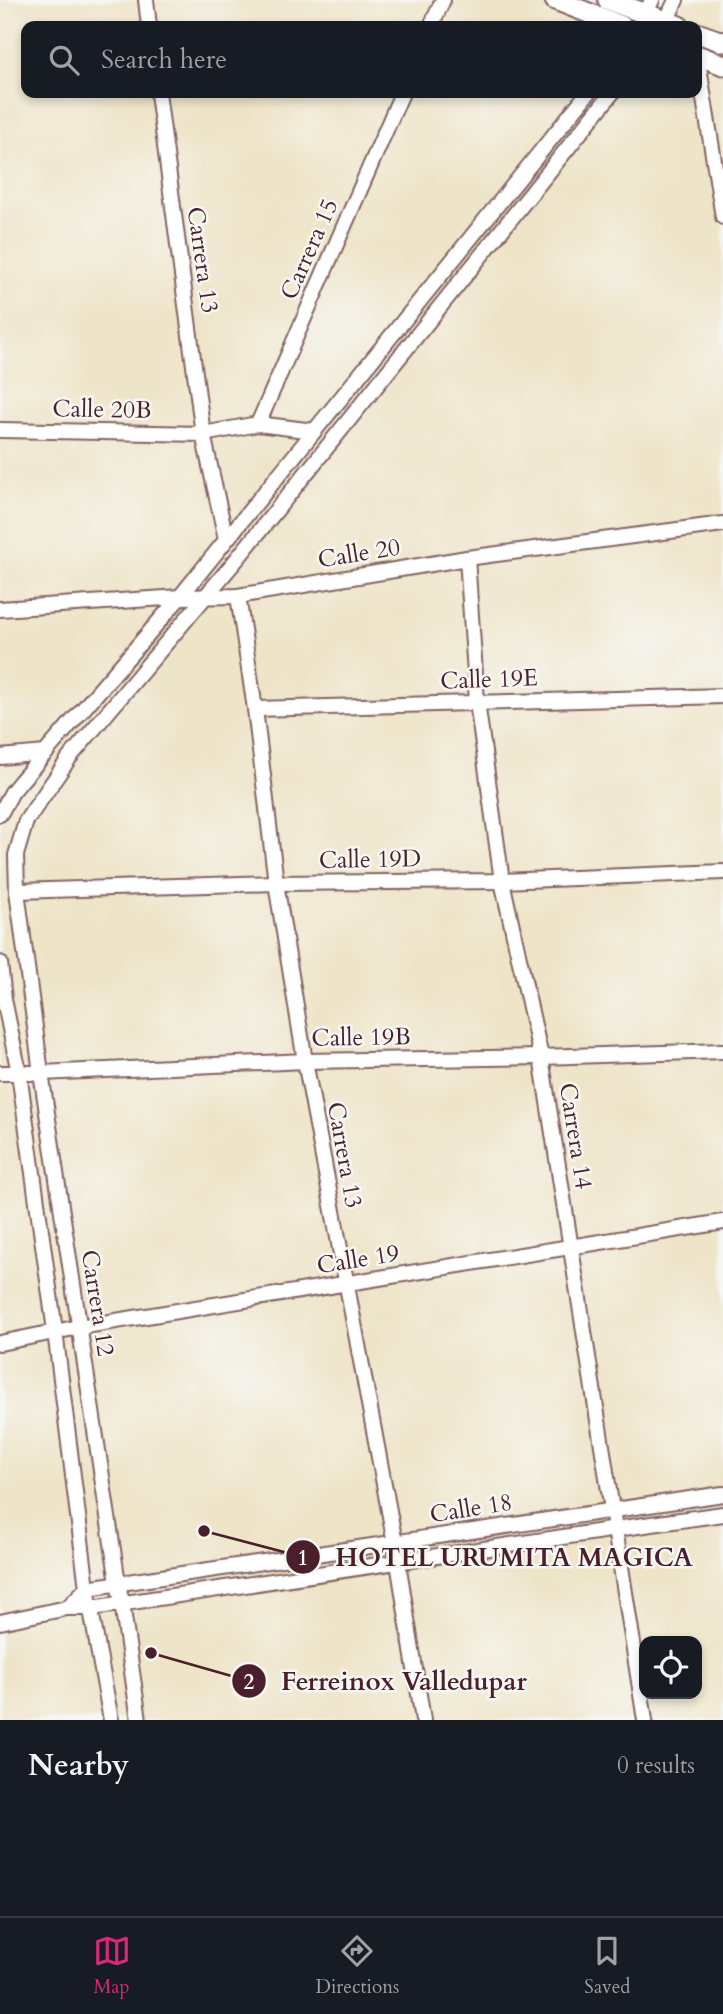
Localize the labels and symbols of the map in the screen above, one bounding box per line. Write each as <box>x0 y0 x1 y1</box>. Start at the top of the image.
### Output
street label: Carrera 15 <box>273 193 346 305</box>
street label: Carrera 13 <box>179 205 226 315</box>
street label: Calle 20B <box>52 392 152 427</box>
street label: Calle 20 <box>316 531 403 576</box>
street label: Calle 19E <box>440 661 538 698</box>
street label: Calle 19D <box>319 842 421 877</box>
street label: Calle 19B <box>311 1020 411 1055</box>
street label: Carrera 14 <box>551 1081 600 1192</box>
street label: Carrera 13 <box>319 1099 370 1211</box>
street label: Calle 19 <box>315 1237 402 1282</box>
street label: Carrera 12 <box>73 1248 122 1359</box>
street label: Calle 18 <box>428 1486 515 1531</box>
callout: HOTEL URUMITA MAGICA <box>286 1534 707 1581</box>
text: HOTEL URUMITA MAGICA <box>335 1540 693 1575</box>
text: 1 <box>298 1544 308 1573</box>
callout: Ferreinox Valledupar <box>232 1658 540 1705</box>
text: Ferreinox Valledupar <box>281 1664 527 1699</box>
text: 2 <box>244 1668 255 1697</box>

